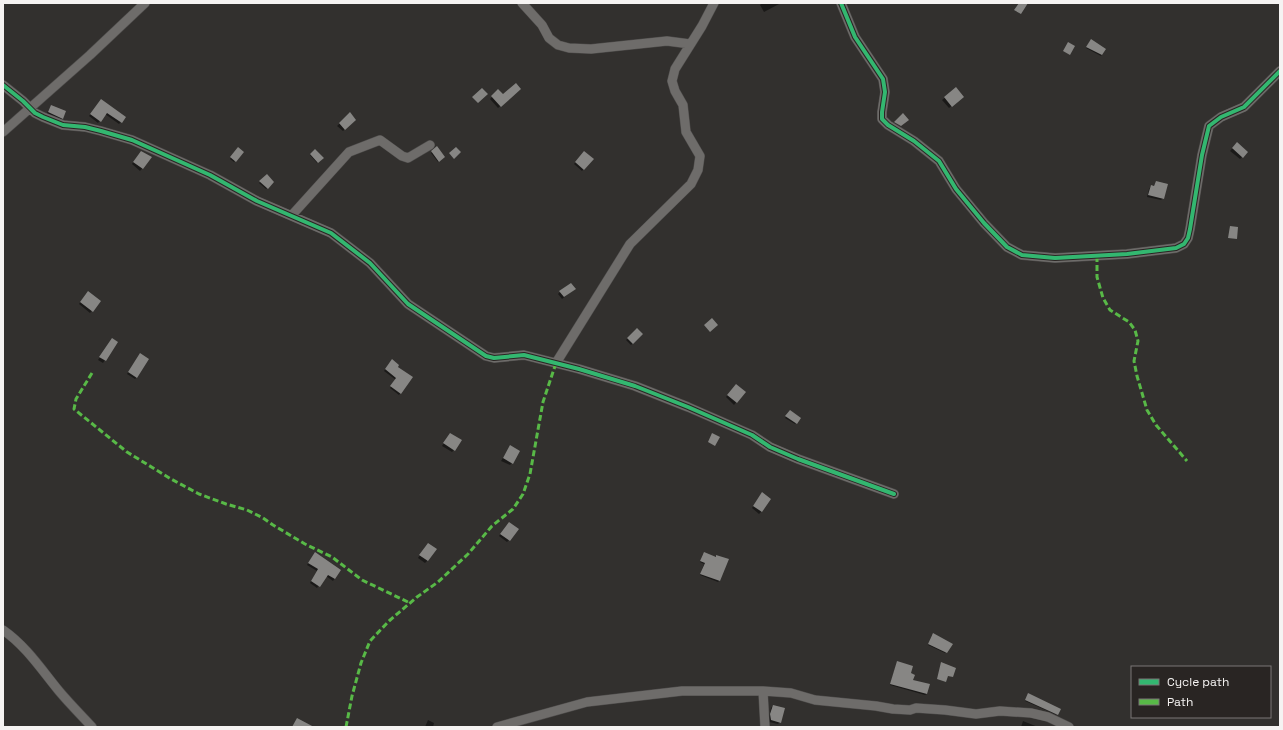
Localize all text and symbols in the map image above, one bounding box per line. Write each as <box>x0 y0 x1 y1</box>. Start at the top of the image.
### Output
legend <box>1131 666 1271 718</box>
text: Cycle path <box>1167 674 1229 690</box>
text: Path <box>1167 694 1193 710</box>

